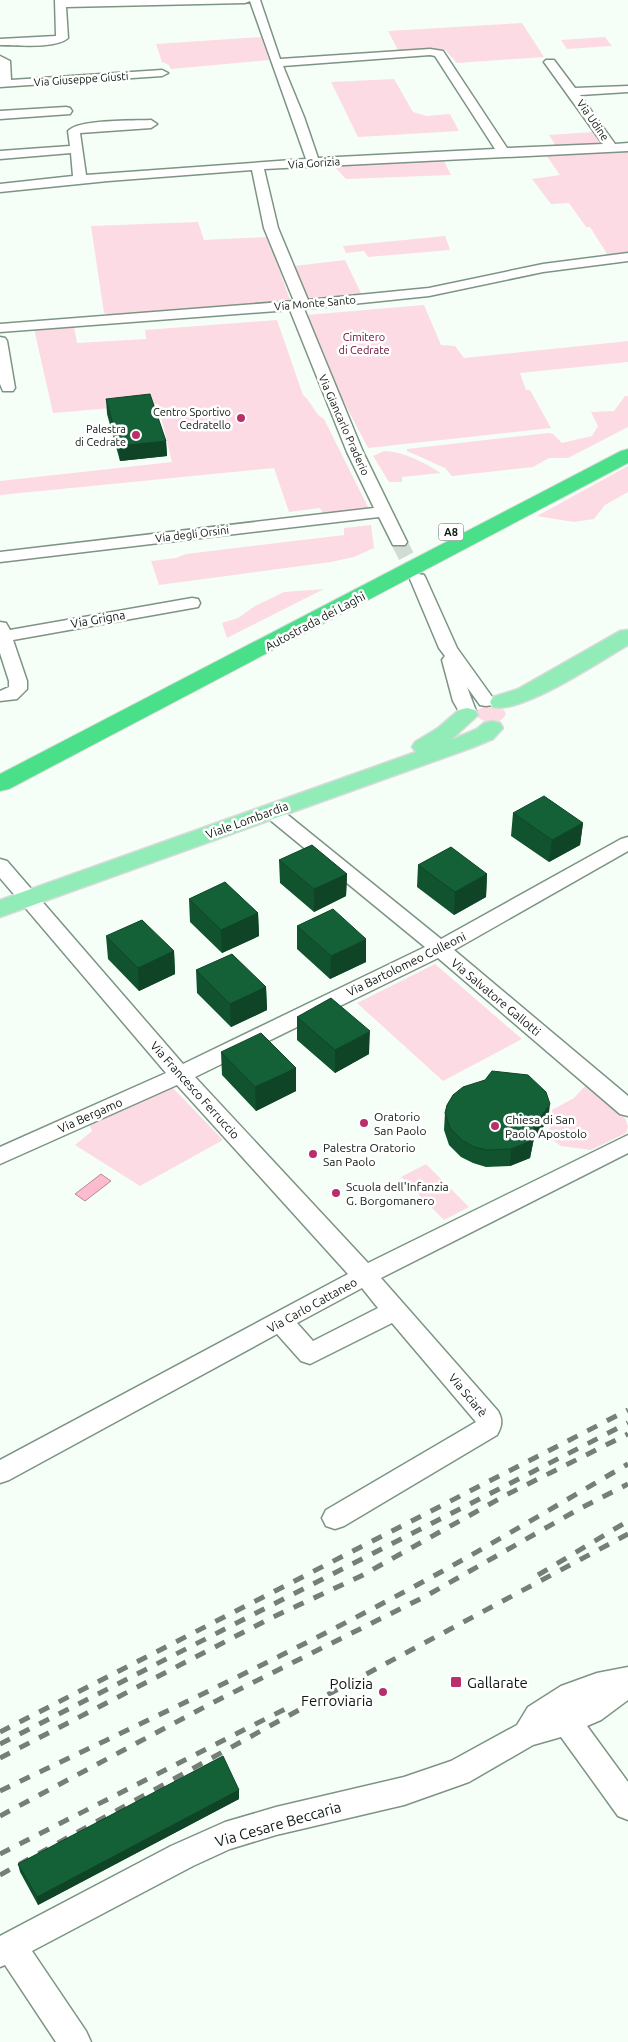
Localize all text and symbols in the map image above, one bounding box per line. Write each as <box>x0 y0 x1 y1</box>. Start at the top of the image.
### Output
street label: Via Giuseppe Giusti <box>33 70 129 88</box>
street label: Via Udine <box>575 97 611 143</box>
street label: Via Gorizia <box>288 155 340 171</box>
street label: Via Monte Santo <box>274 293 356 313</box>
park label: Cimitero di Cedrate <box>338 331 390 356</box>
street label: Via Giancarlo Praderio <box>316 373 372 477</box>
place label: Centro Sportivo Cedratello <box>153 406 231 431</box>
marker: Centro Sportivo Cedratello <box>235 412 247 424</box>
place label: Palestra di Cedrate <box>75 423 126 448</box>
marker: Palestra di Cedrate <box>130 429 142 441</box>
street label: Via degli Orsini <box>154 524 230 544</box>
road number: A8 <box>438 524 464 540</box>
street label: Autostrada dei Laghi <box>263 589 367 653</box>
street label: Via Grigna <box>70 608 126 630</box>
street label: Viale Lombardia <box>204 799 290 841</box>
street label: Via Bartolomeo Colleoni <box>344 929 468 999</box>
street label: Via Salvatore Gallotti <box>449 956 543 1038</box>
street label: Via Francesco Ferruccio <box>148 1039 242 1141</box>
street label: Via Bergamo <box>56 1095 124 1135</box>
place label: Oratorio San Paolo <box>374 1110 427 1137</box>
place label: Chiesa di San Paolo Apostolo <box>505 1113 587 1140</box>
marker: Oratorio San Paolo <box>358 1117 370 1129</box>
marker: Chiesa di San Paolo Apostolo <box>489 1120 501 1132</box>
place label: Palestra Oratorio San Paolo <box>323 1141 416 1168</box>
marker: Palestra Oratorio San Paolo <box>307 1148 319 1160</box>
place label: Scuola dell'Infanzia G. Borgomanero <box>346 1180 449 1207</box>
marker: Scuola dell'Infanzia G. Borgomanero <box>330 1187 342 1199</box>
street label: Via Carlo Cattaneo <box>265 1275 359 1335</box>
street label: Via Sciarè <box>446 1371 490 1419</box>
place label: Gallarate <box>467 1674 528 1691</box>
place label: Polizia Ferroviaria <box>301 1675 373 1709</box>
marker: Gallarate <box>449 1675 463 1689</box>
marker: Polizia Ferroviaria <box>377 1686 389 1698</box>
street label: Via Cesare Beccaria <box>213 1798 343 1850</box>

